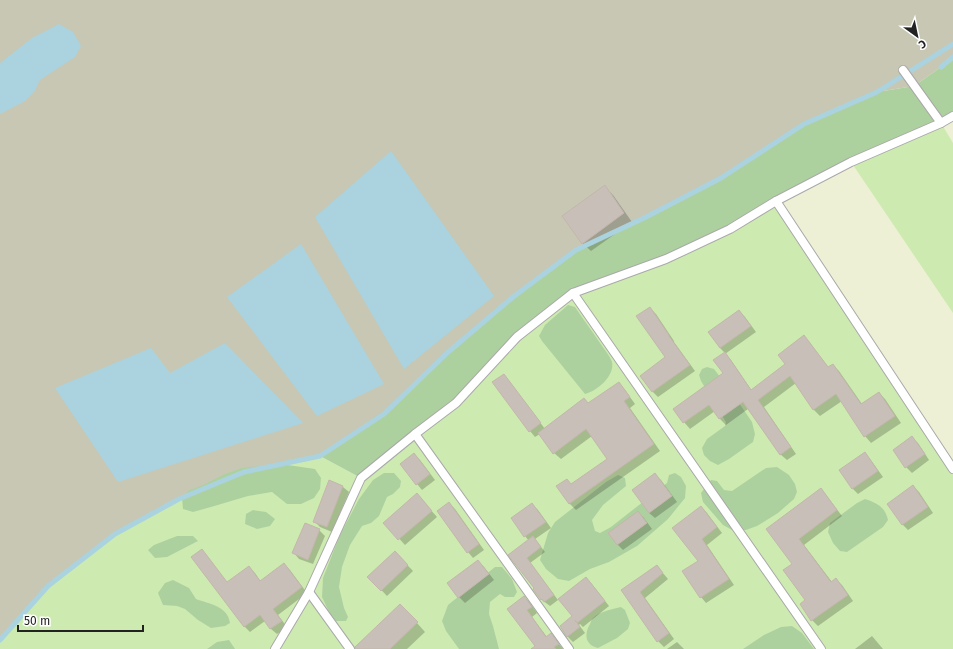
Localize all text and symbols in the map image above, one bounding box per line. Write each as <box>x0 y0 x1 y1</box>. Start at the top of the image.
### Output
north arrow <box>897 16 937 56</box>
text: С <box>915 37 928 52</box>
scale bar <box>18 607 143 633</box>
text: 50 m <box>24 614 50 628</box>

